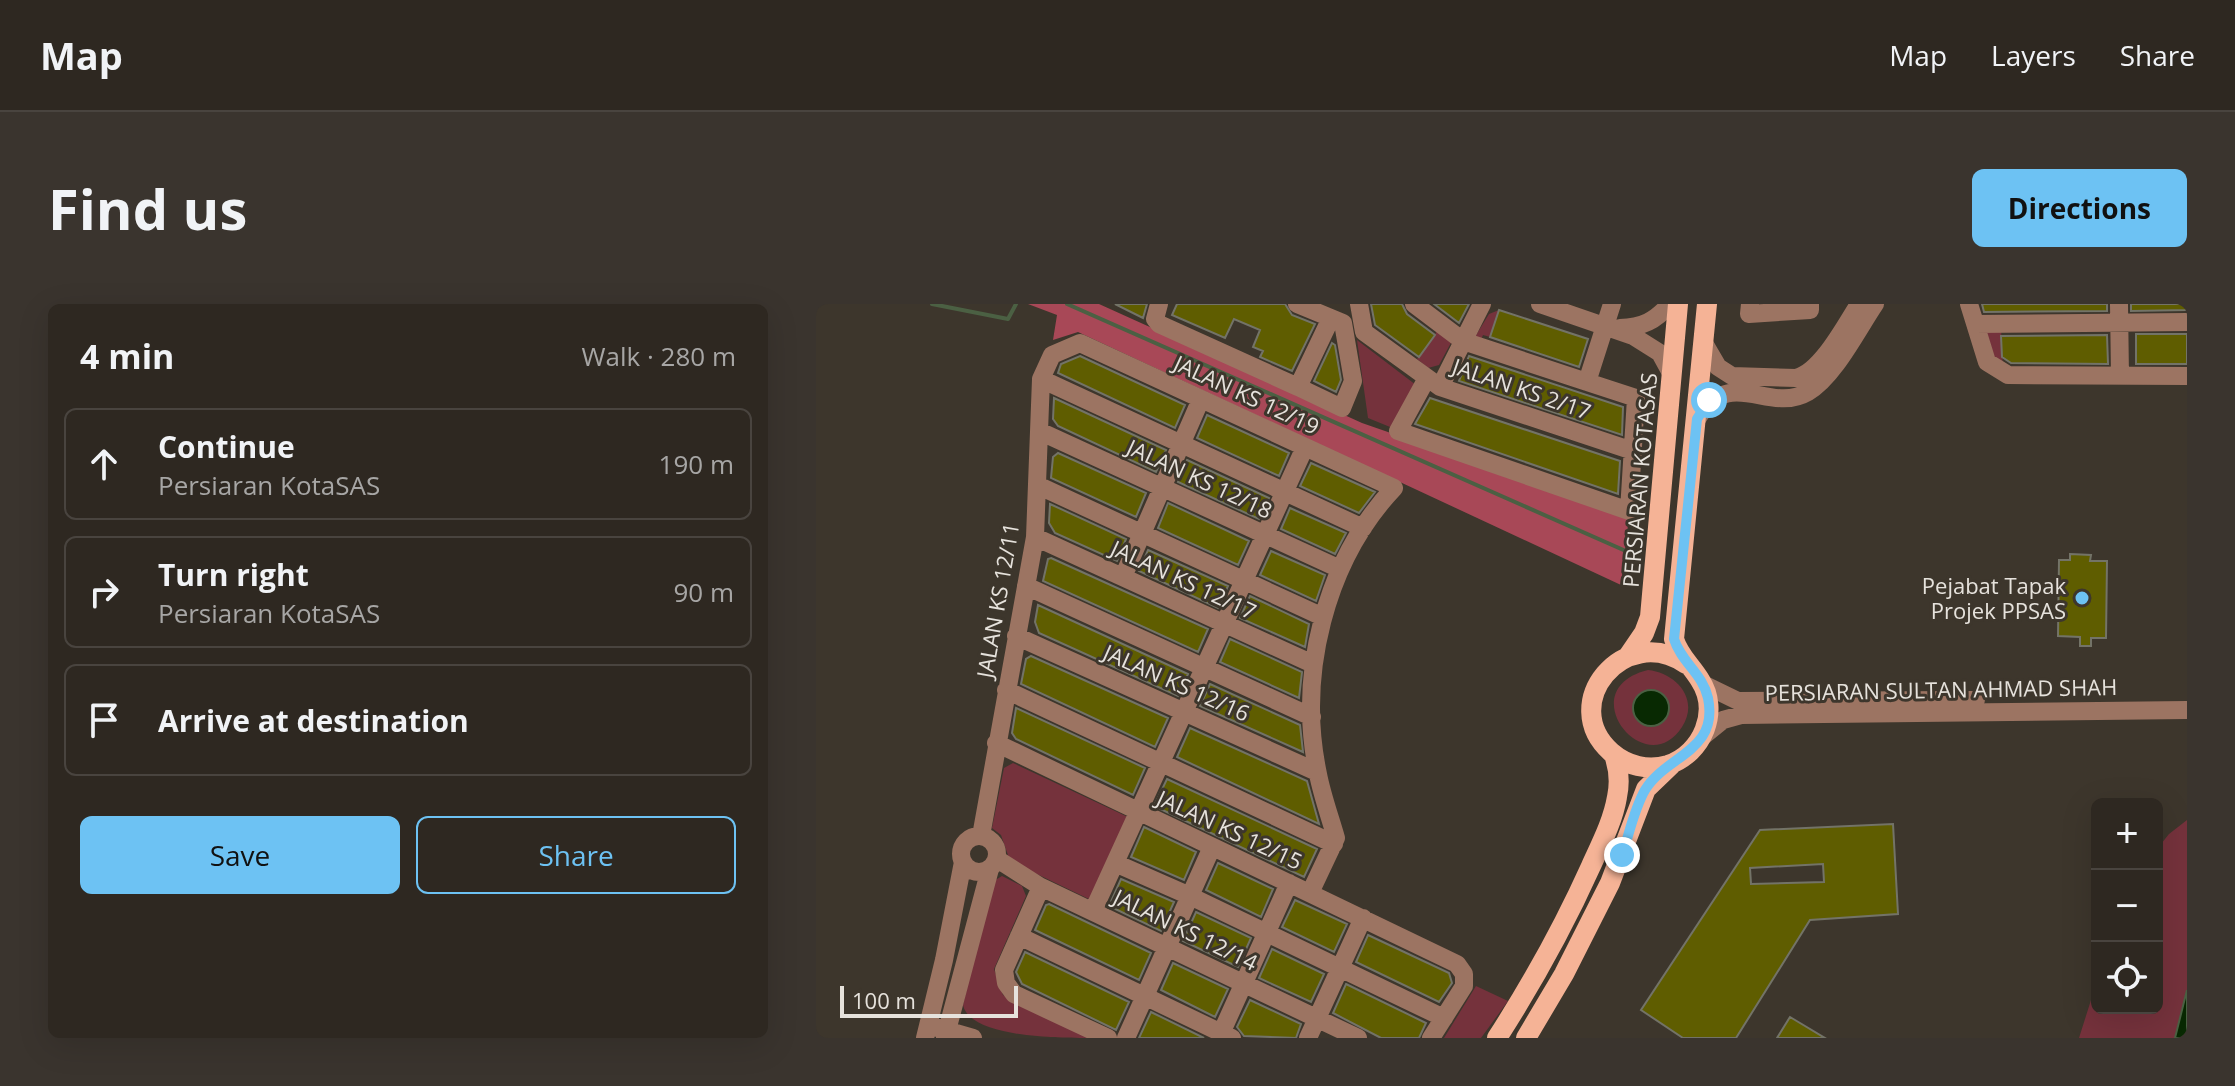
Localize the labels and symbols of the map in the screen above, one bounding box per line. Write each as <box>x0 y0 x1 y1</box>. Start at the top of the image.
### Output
street label: JALAN KS 12/19 <box>1168 346 1325 441</box>
street label: JALAN KS 2/17 <box>1447 350 1595 426</box>
street label: PERSIARAN KOTASAS <box>1615 371 1663 589</box>
route start <box>1691 382 1727 418</box>
street label: JALAN KS 12/18 <box>1121 430 1278 525</box>
street label: JALAN KS 12/11 <box>968 520 1025 682</box>
street label: JALAN KS 12/17 <box>1105 531 1262 626</box>
place label: Pejabat Tapak Projek PPSAS <box>1922 570 2066 625</box>
marker: Pejabat Tapak Projek PPSAS <box>2073 589 2091 607</box>
street label: JALAN KS 12/16 <box>1097 636 1255 728</box>
street label: PERSIARAN SULTAN AHMAD SHAH <box>1764 671 2118 707</box>
street label: JALAN KS 12/15 <box>1151 781 1308 876</box>
route end <box>1604 837 1640 873</box>
street label: JALAN KS 12/14 <box>1107 880 1264 977</box>
scale bar <box>840 982 1018 1018</box>

